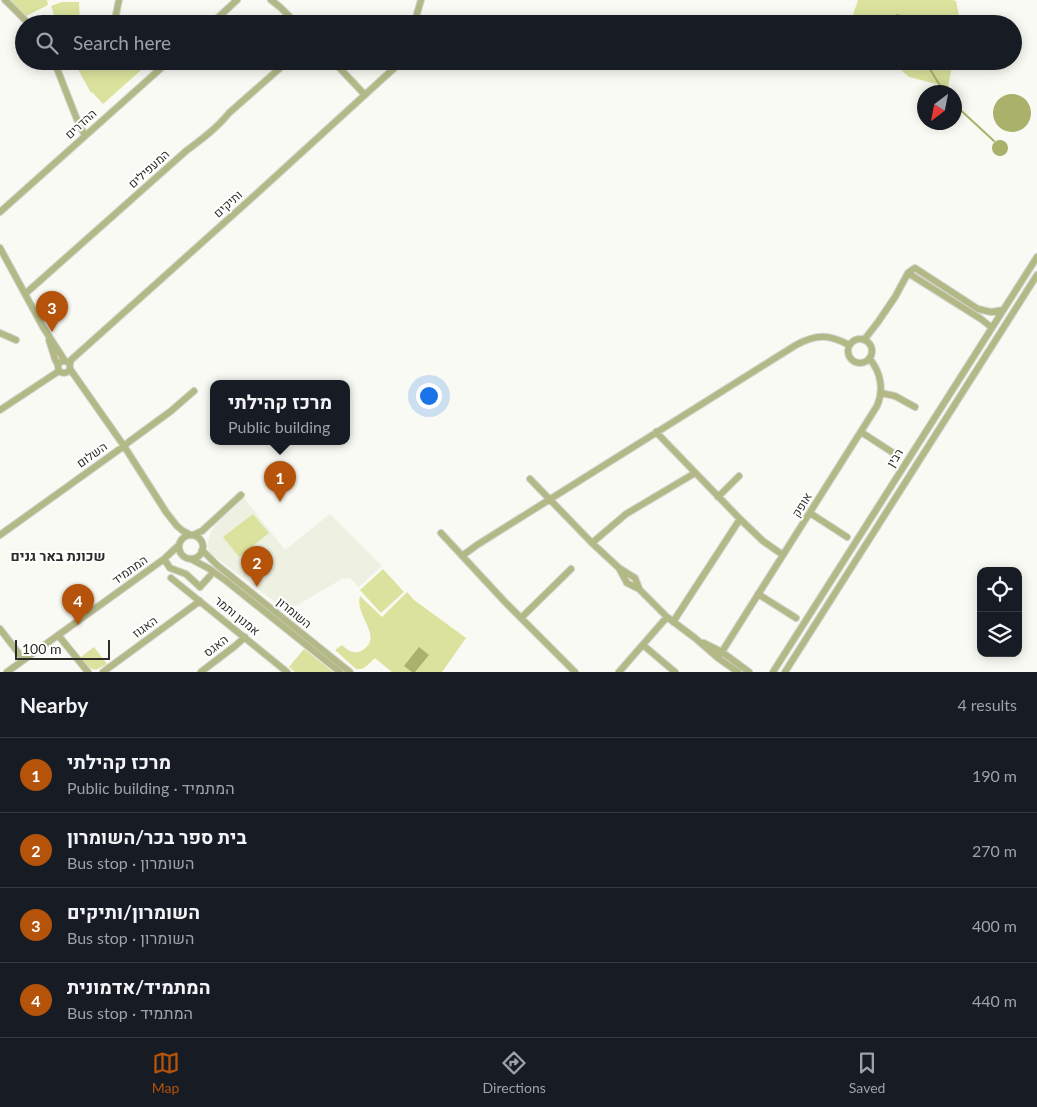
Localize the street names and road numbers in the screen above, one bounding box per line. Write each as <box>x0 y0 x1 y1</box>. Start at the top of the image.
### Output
street label: ההדרים <box>62 106 100 142</box>
street label: המעפילים <box>125 146 172 191</box>
street label: ותיקים <box>210 187 245 220</box>
street label: השלום <box>74 439 110 470</box>
street label: רבין <box>883 446 906 470</box>
street label: אופק <box>788 489 815 520</box>
street label: המתמיד <box>109 552 150 587</box>
street label: אמנון ותמר <box>212 593 263 639</box>
street label: השומרון <box>274 594 315 631</box>
street label: האגוז <box>129 613 160 641</box>
street label: האגס <box>200 631 231 660</box>

